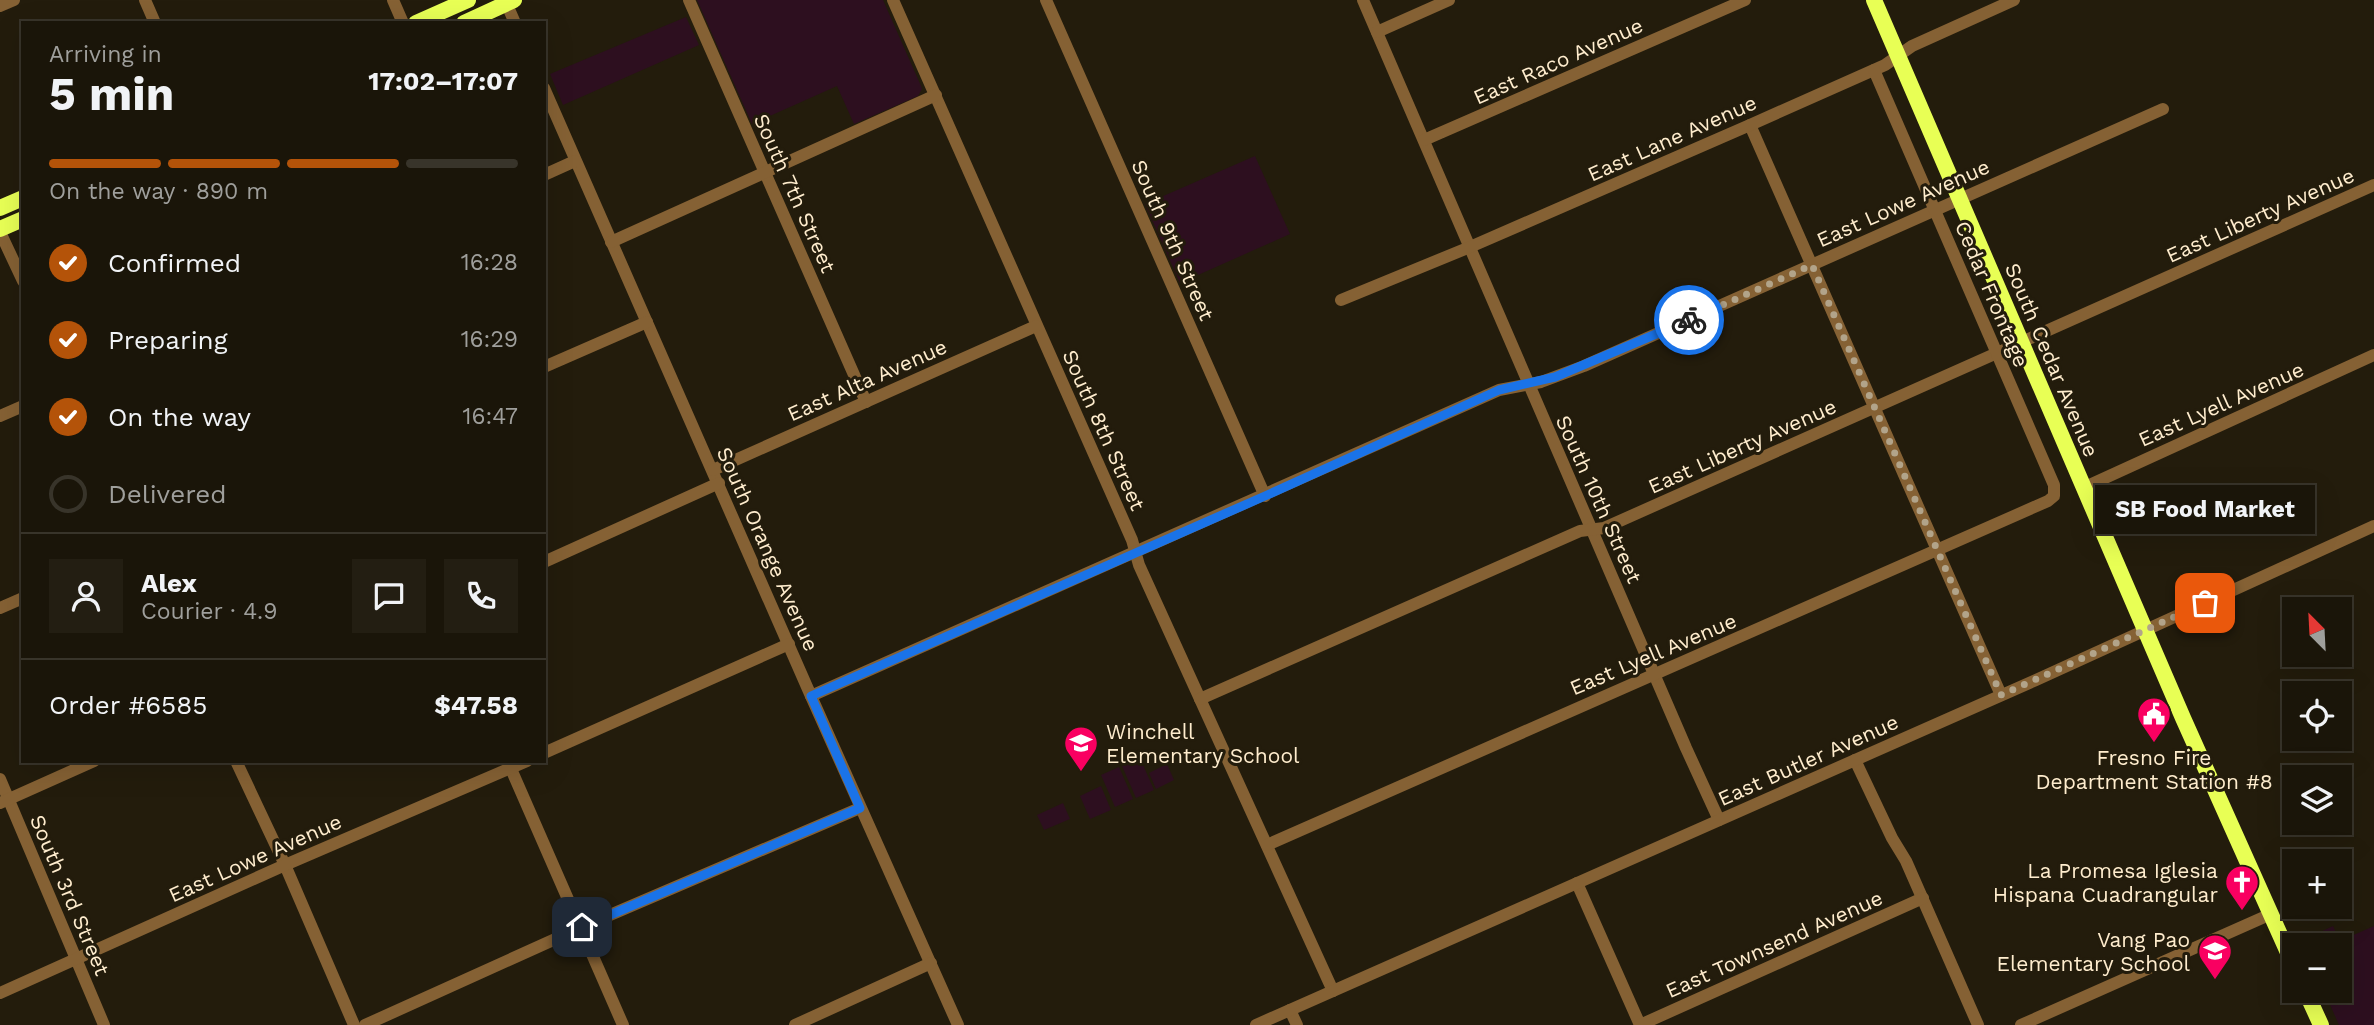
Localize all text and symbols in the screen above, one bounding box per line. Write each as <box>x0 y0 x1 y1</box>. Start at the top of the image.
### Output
street label: East Raco Avenue <box>1469 12 1647 110</box>
text: Arriving in <box>49 41 162 68</box>
text: 17:02–17:07 <box>368 66 518 96</box>
text: 5 min <box>49 67 174 121</box>
street label: East Lane Avenue <box>1584 89 1760 187</box>
street label: South 7th Street <box>749 110 841 276</box>
street label: East Lowe Avenue <box>1813 154 1993 252</box>
street label: South 9th Street <box>1126 156 1220 324</box>
street label: East Liberty Avenue <box>2162 162 2358 268</box>
text: On the way · 890 m <box>49 178 268 205</box>
street label: Cedar Frontage <box>1950 217 2034 371</box>
icon: check <box>49 244 87 282</box>
text: Confirmed <box>108 248 241 278</box>
text: 16:28 <box>461 249 518 276</box>
street label: South Cedar Avenue <box>2000 259 2104 461</box>
courier <box>1654 285 1724 355</box>
icon: bike <box>1670 301 1708 339</box>
icon: check <box>49 321 87 359</box>
text: Preparing <box>108 325 228 355</box>
text: 16:29 <box>461 326 518 353</box>
street label: East Alta Avenue <box>783 334 951 426</box>
street label: South 8th Street <box>1057 346 1151 514</box>
street label: East Lyell Avenue <box>2134 356 2308 452</box>
street label: East Liberty Avenue <box>1644 393 1840 499</box>
icon: check <box>49 398 87 436</box>
text: On the way <box>108 402 251 432</box>
text: 16:47 <box>462 403 518 430</box>
street label: South 10th Street <box>1551 411 1647 587</box>
street label: South Orange Avenue <box>712 443 824 655</box>
text: Delivered <box>108 479 227 509</box>
callout: SB Food Market <box>2095 484 2315 533</box>
text: SB Food Market <box>2115 496 2295 523</box>
button: person <box>49 559 123 633</box>
button: chat <box>352 559 426 633</box>
button: phone <box>444 559 518 633</box>
text: Alex <box>141 568 197 598</box>
pin <box>2175 573 2235 633</box>
icon: bag <box>2186 584 2224 622</box>
north arrow <box>2282 597 2352 667</box>
map controls <box>2282 597 2352 1003</box>
text: Courier · 4.9 <box>141 598 277 625</box>
street label: East Lyell Avenue <box>1566 608 1740 700</box>
button: locate <box>2282 681 2352 751</box>
text: Order #6585 <box>49 690 207 720</box>
text: $47.58 <box>434 690 518 720</box>
public building icon: Fresno Fire Department Station #8 <box>2135 695 2173 744</box>
street label: East Butler Avenue <box>1714 709 1902 811</box>
place label: Winchell Elementary School <box>1106 719 1300 768</box>
school or university icon: Winchell Elementary School <box>1062 724 1100 773</box>
place label: Fresno Fire Department Station #8 <box>2035 745 2273 794</box>
button: layers <box>2282 765 2352 835</box>
street label: East Lowe Avenue <box>165 809 345 907</box>
street label: South 3rd Street <box>25 811 115 979</box>
button: + <box>2282 849 2352 919</box>
place label: La Promesa Iglesia Hispana Cuadrangular <box>1993 858 2218 907</box>
church icon: La Promesa Iglesia Hispana Cuadrangular <box>2223 863 2261 912</box>
street label: East Townsend Avenue <box>1662 885 1886 1003</box>
pin <box>552 897 612 957</box>
icon: home <box>563 908 601 946</box>
place label: Vang Pao Elementary School <box>1997 927 2191 976</box>
school or university icon: Vang Pao Elementary School <box>2196 932 2234 981</box>
button: − <box>2282 933 2352 1003</box>

